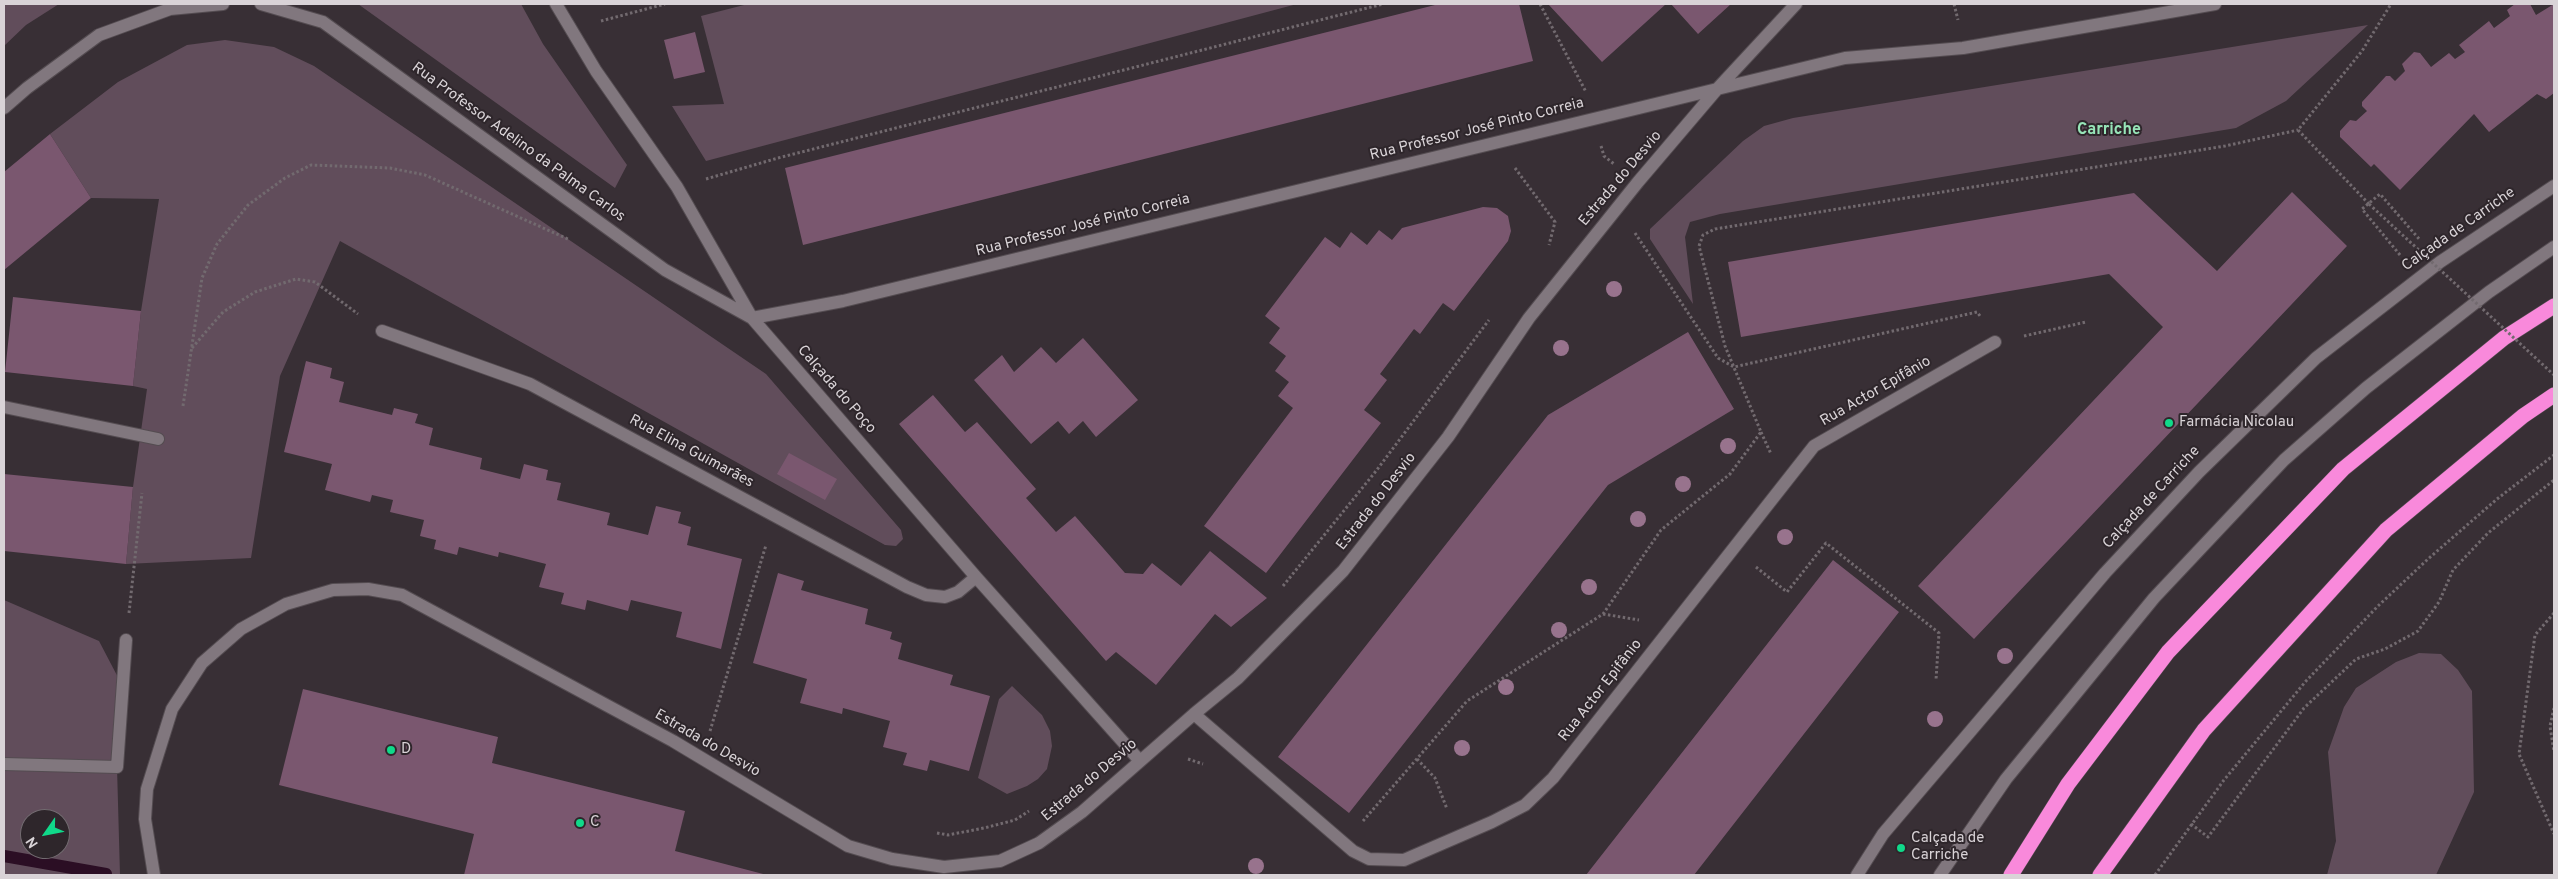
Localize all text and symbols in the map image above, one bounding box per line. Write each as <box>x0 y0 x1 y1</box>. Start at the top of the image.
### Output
street label: Rua Professor Adelino da Palma Carlos <box>408 59 628 227</box>
street label: Rua Professor José Pinto Correia <box>1368 95 1586 165</box>
district label: Carriche <box>2077 121 2141 141</box>
street label: Estrada do Desvio <box>1576 128 1666 230</box>
street label: Calçada de Carriche <box>2399 184 2519 276</box>
street label: Rua Professor José Pinto Correia <box>974 191 1192 261</box>
street label: Calçada do Poço <box>793 342 879 438</box>
street label: Rua Actor Epifânio <box>1817 353 1935 431</box>
street label: Rua Elina Guimarães <box>626 412 756 492</box>
place label: Farmácia Nicolau <box>2179 414 2294 432</box>
marker: Farmácia Nicolau <box>2163 417 2175 429</box>
street label: Calçada de Carriche <box>2100 443 2204 553</box>
street label: Estrada do Desvio <box>1333 450 1421 554</box>
street label: Rua Actor Epifânio <box>1555 636 1647 746</box>
street label: Estrada do Desvio <box>651 706 763 782</box>
street label: Estrada do Desvio <box>1039 736 1141 826</box>
place label: D <box>401 741 411 759</box>
marker: D <box>385 744 397 756</box>
north arrow <box>20 809 70 859</box>
place label: C <box>590 814 600 832</box>
marker: C <box>574 817 586 829</box>
place label: Calçada de Carriche <box>1911 830 1984 865</box>
text: N <box>23 833 43 851</box>
marker: Calçada de Carriche <box>1895 842 1907 854</box>

